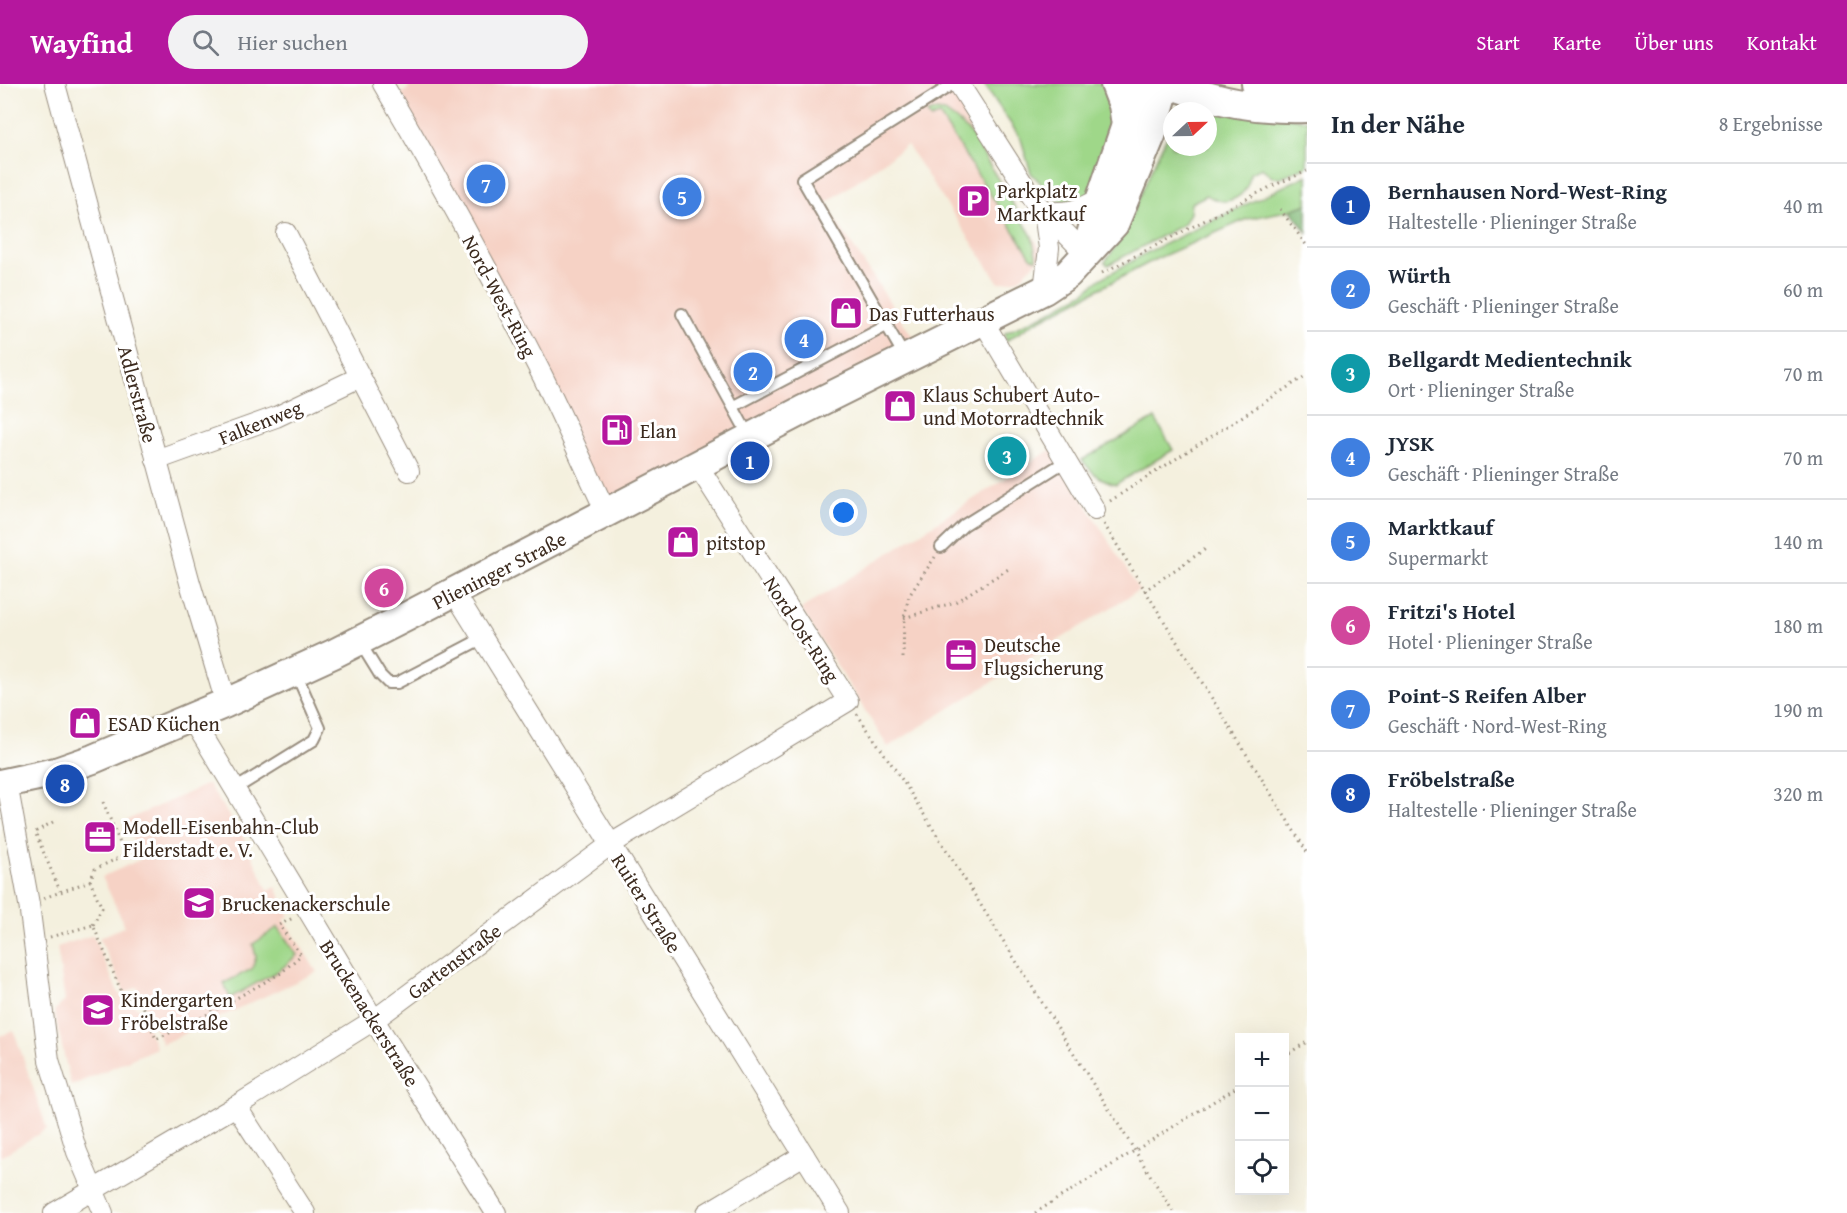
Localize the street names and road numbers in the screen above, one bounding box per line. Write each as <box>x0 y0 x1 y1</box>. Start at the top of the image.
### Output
street label: Nord-West-Ring <box>456 230 544 362</box>
street label: Adlerstraße <box>111 342 165 446</box>
street label: Falkenweg <box>214 392 306 452</box>
street label: Plieninger Straße <box>427 524 571 616</box>
street label: Nord-Ost-Ring <box>757 570 847 688</box>
street label: Ruiter Straße <box>605 848 689 958</box>
street label: Gartenstraße <box>401 916 507 1006</box>
street label: Bruckenackerstraße <box>313 934 427 1092</box>

